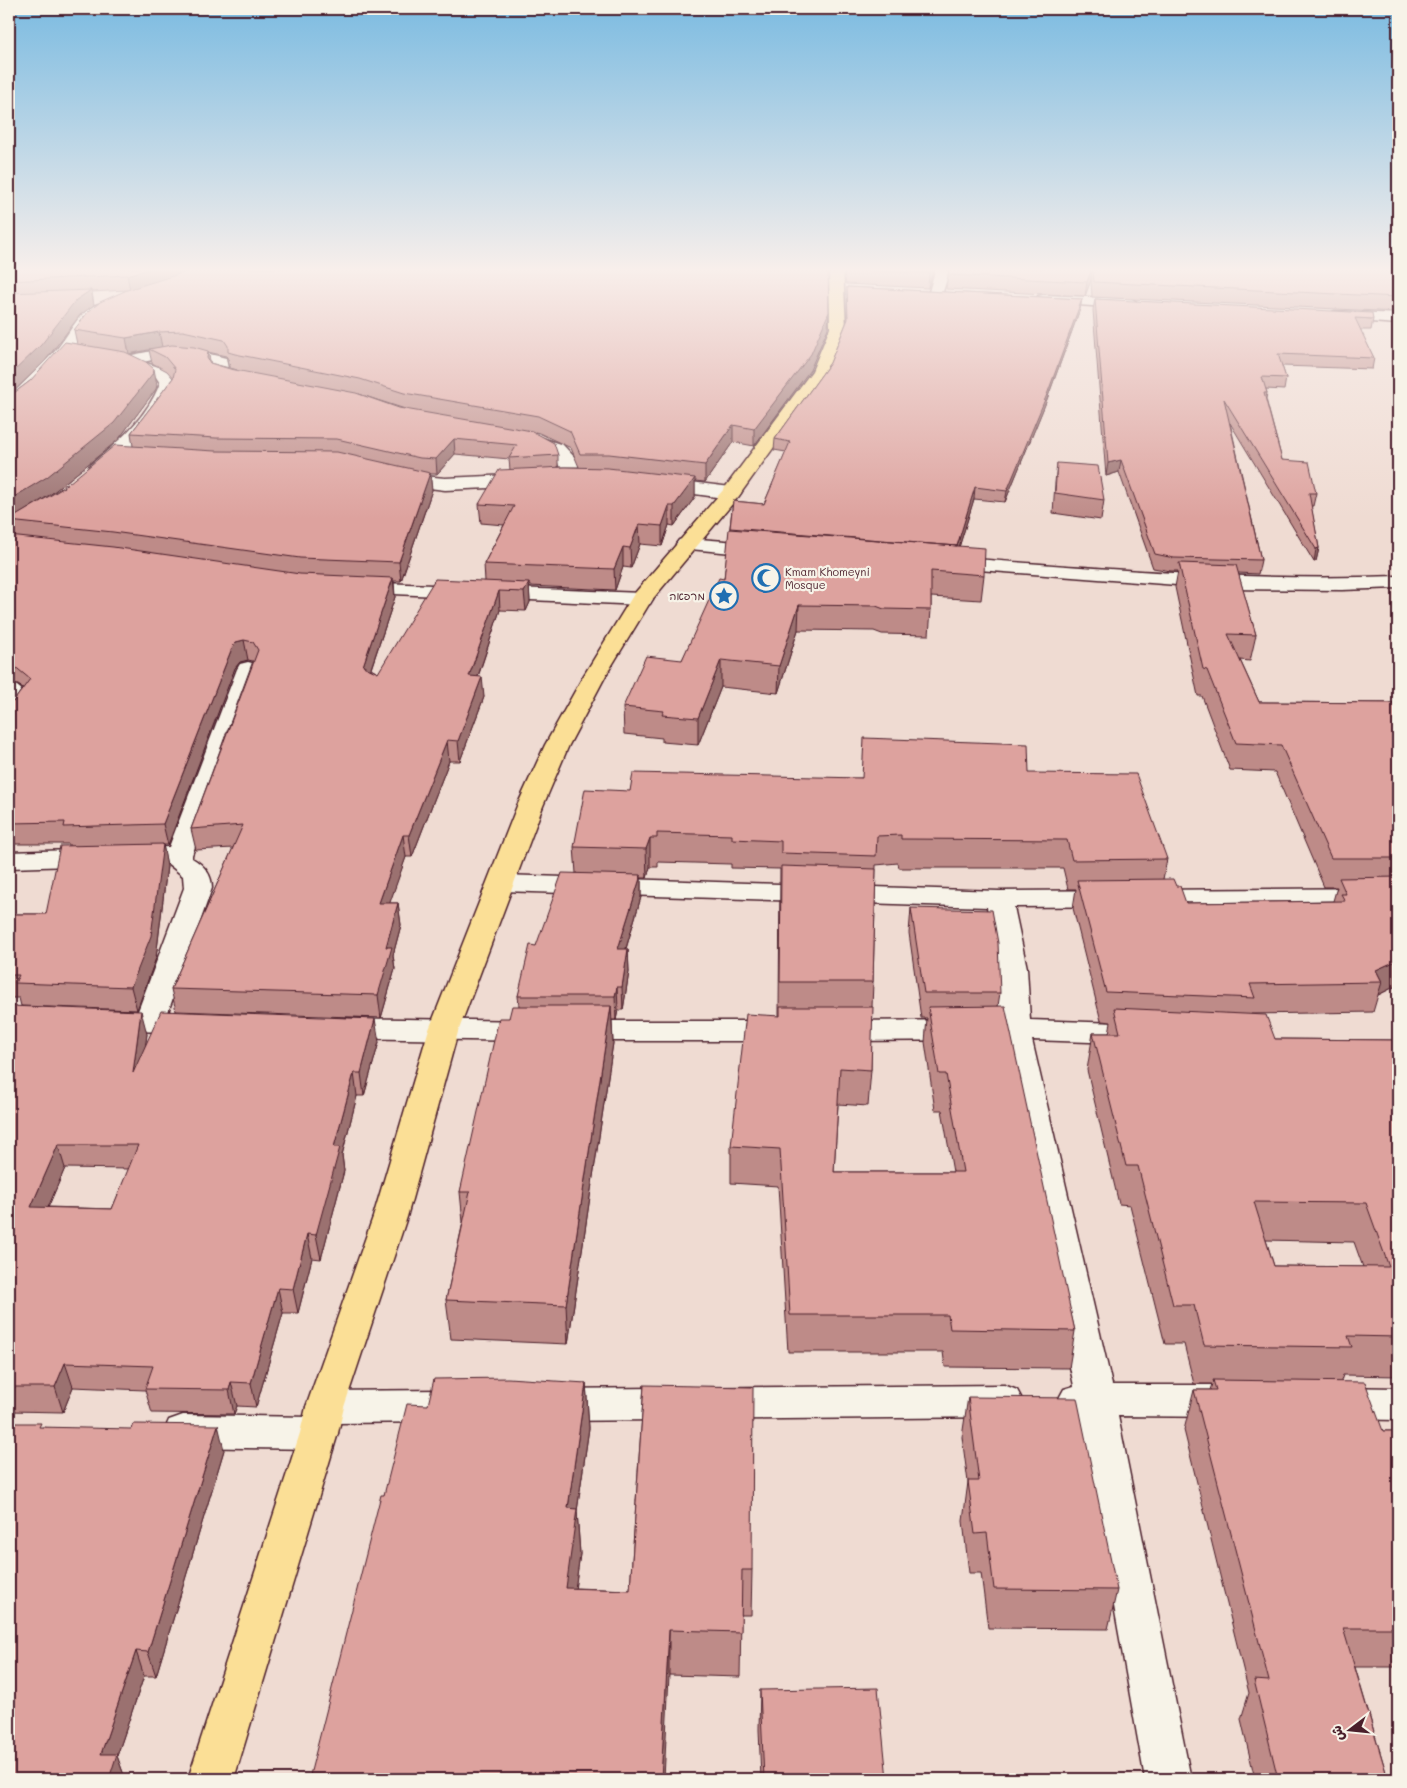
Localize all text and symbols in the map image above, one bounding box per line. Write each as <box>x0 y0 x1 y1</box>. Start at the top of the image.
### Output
mosque icon: Kmam Khomeyni Mosque <box>751 563 781 593</box>
place label: Kmam Khomeyni Mosque <box>785 564 870 592</box>
place icon: מרפאה <box>709 581 739 611</box>
place label: מרפאה <box>669 588 705 603</box>
north arrow <box>1324 1706 1374 1756</box>
text: ش <box>1326 1724 1348 1744</box>

